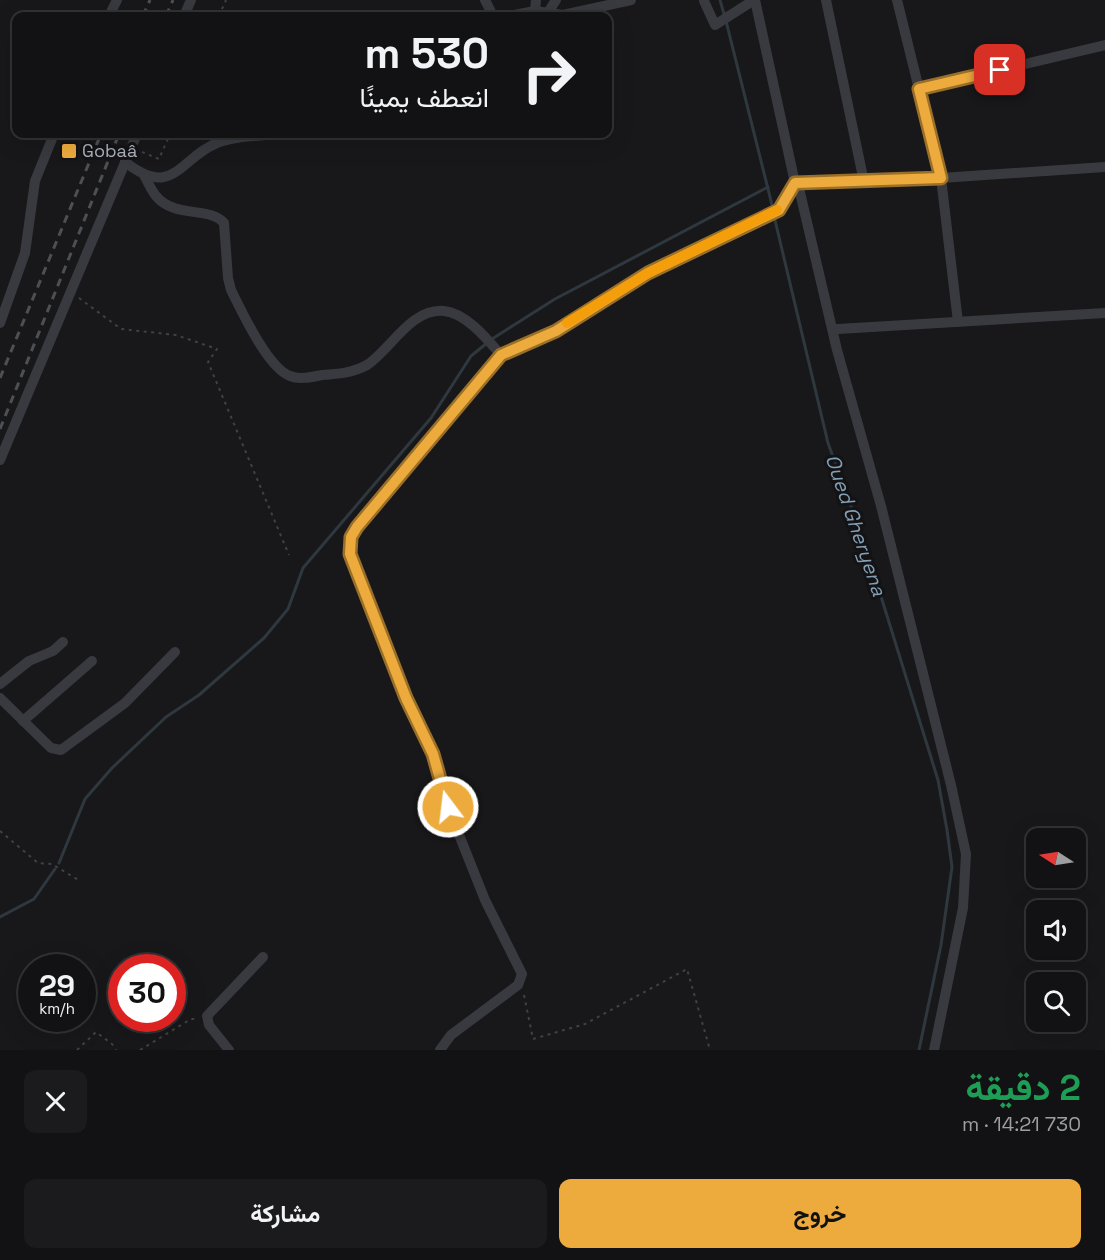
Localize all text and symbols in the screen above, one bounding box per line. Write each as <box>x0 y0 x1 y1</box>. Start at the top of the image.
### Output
text: 530 m <box>365 27 489 80</box>
icon: right <box>510 36 588 114</box>
pin <box>974 44 1025 95</box>
icon: arrive <box>983 53 1016 86</box>
text: انعطف يمينًا <box>359 80 489 115</box>
place label: Gobaâ <box>82 139 137 162</box>
marker: Gobaâ <box>60 142 78 160</box>
water label: Oued Gheryena <box>820 451 893 600</box>
position arrow <box>416 775 480 839</box>
north arrow <box>1026 828 1086 888</box>
map controls <box>1026 828 1086 1032</box>
button: sound <box>1026 900 1086 960</box>
speed limit sign: 30 <box>108 954 186 1032</box>
text: 29 <box>39 966 75 1005</box>
button: search <box>1026 972 1086 1032</box>
text: km/h <box>39 999 75 1018</box>
text: 2 دقيقة <box>966 1065 1081 1111</box>
button: close <box>24 1070 87 1133</box>
text: 730 m · 14:21 <box>962 1111 1081 1137</box>
button: مشاركة <box>24 1179 547 1248</box>
button: خروج <box>559 1179 1081 1248</box>

